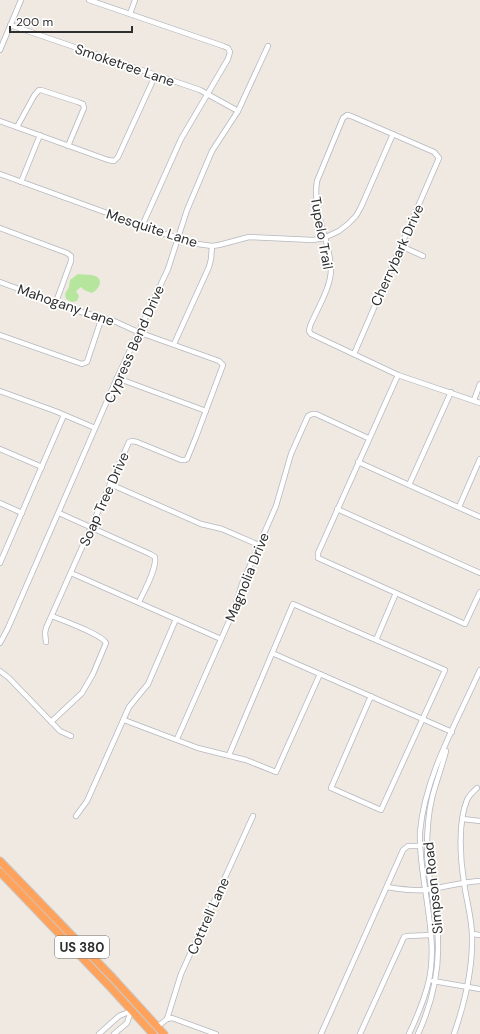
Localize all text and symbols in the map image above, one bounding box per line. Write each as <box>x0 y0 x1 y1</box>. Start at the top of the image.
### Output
scale bar <box>10 8 132 34</box>
text: 200 m <box>16 14 53 30</box>
street label: Smoketree Lane <box>73 40 177 90</box>
street label: Tupelo Trail <box>307 195 337 271</box>
street label: Cherrybark Drive <box>366 201 428 309</box>
street label: Mesquite Lane <box>104 205 200 251</box>
street label: Mahogany Lane <box>15 280 117 330</box>
street label: Cypress Bend Drive <box>100 282 168 406</box>
street label: Soap Tree Drive <box>75 449 133 549</box>
street label: Magnolia Drive <box>221 530 273 624</box>
street label: Simpson Road <box>419 841 447 935</box>
street label: Cottrell Lane <box>183 874 233 958</box>
road number: US 380 <box>55 936 109 958</box>

